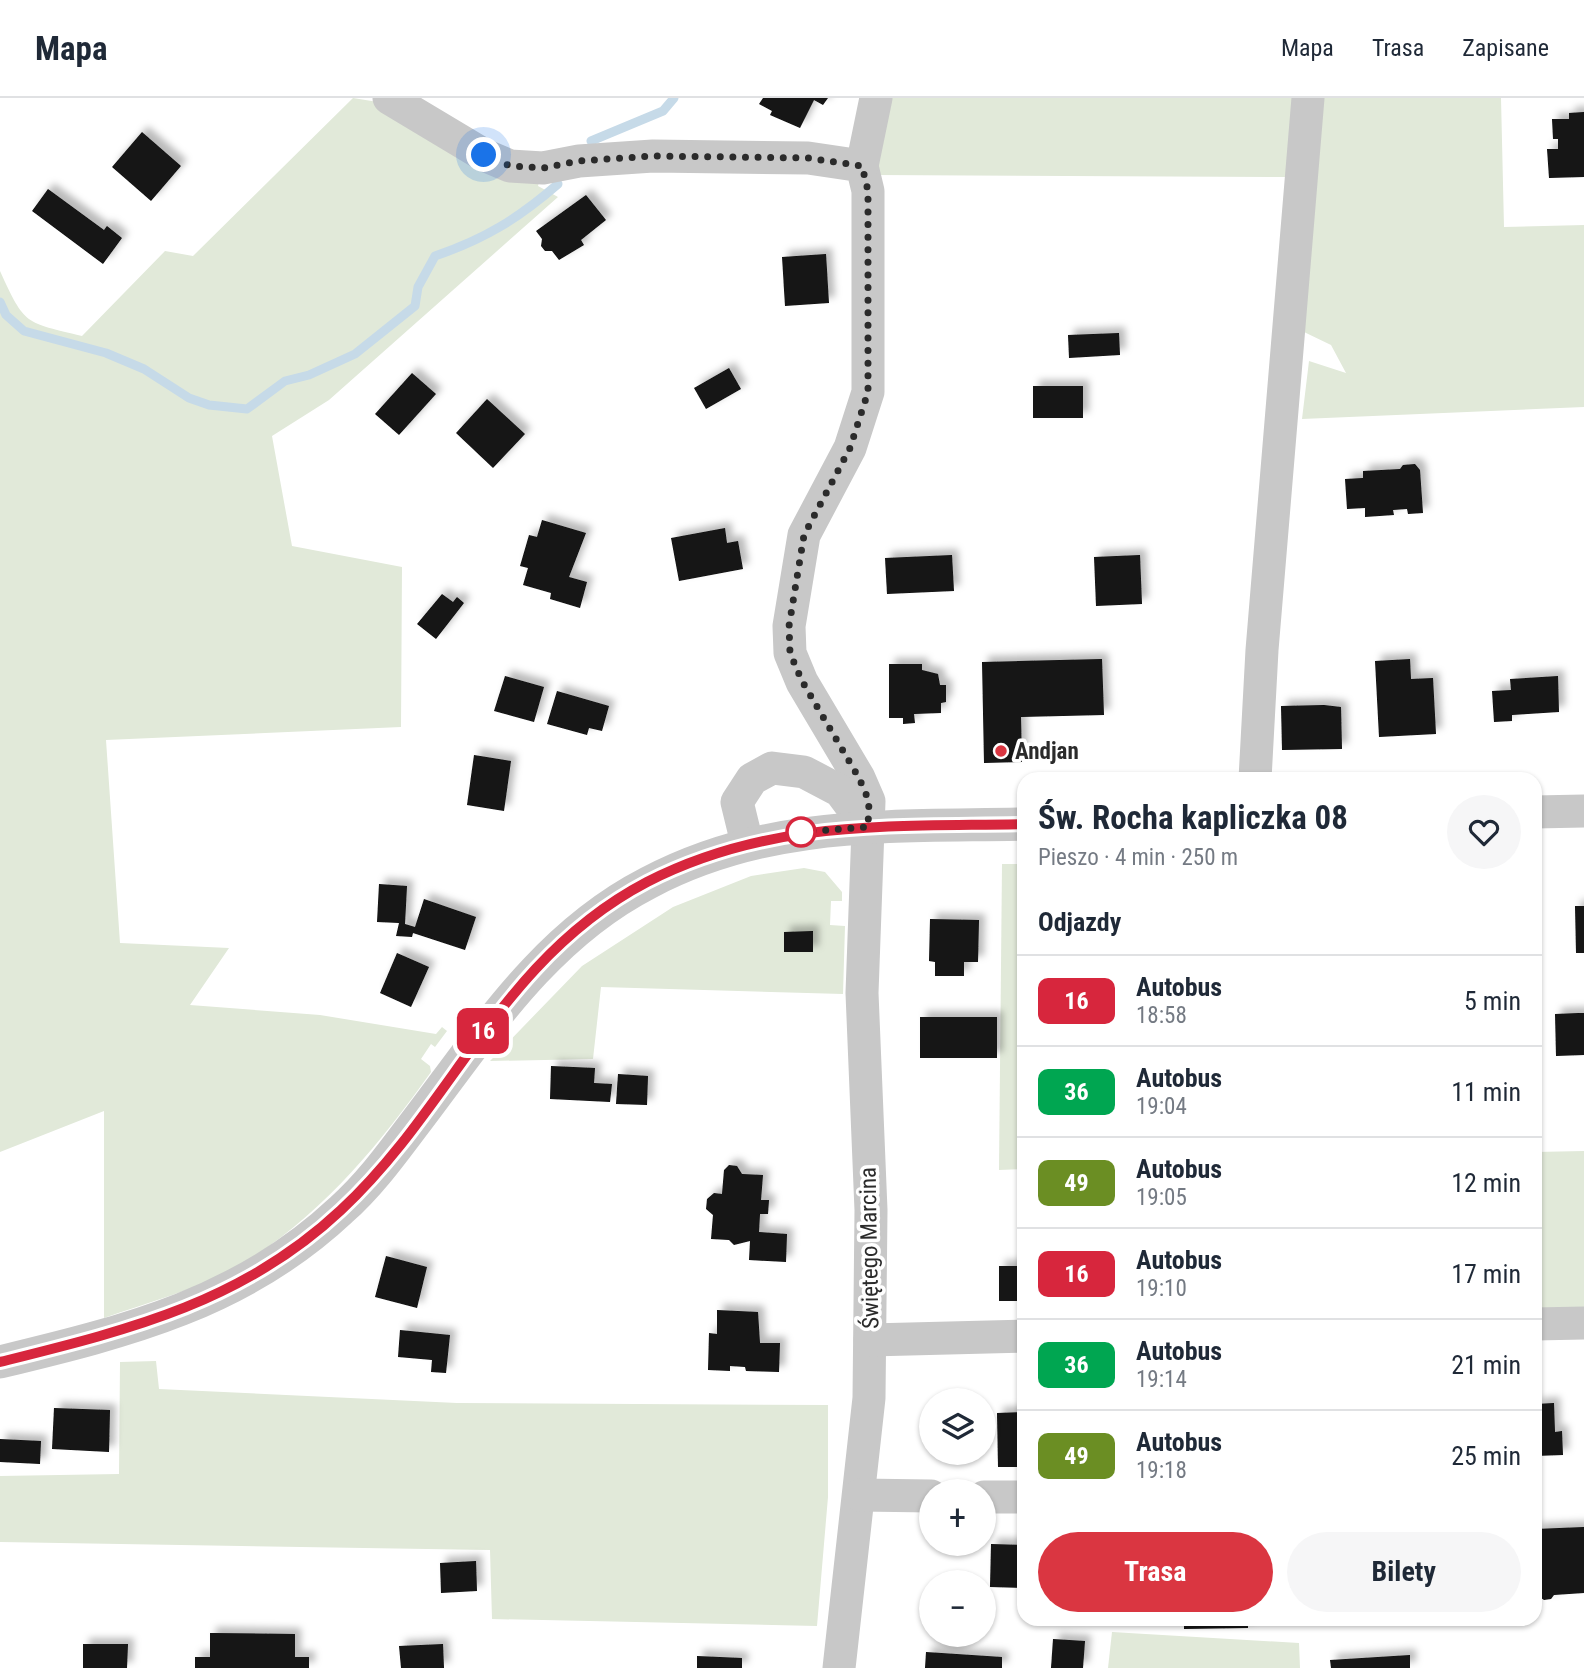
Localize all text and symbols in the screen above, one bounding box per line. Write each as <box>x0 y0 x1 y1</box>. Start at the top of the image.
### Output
text: Mapa <box>35 29 107 68</box>
text: Mapa <box>1281 34 1334 62</box>
text: Trasa <box>1372 34 1424 62</box>
text: Zapisane <box>1462 34 1549 62</box>
your location <box>466 137 501 172</box>
place label: Andjan <box>1015 738 1079 765</box>
marker: Andjan <box>993 743 1009 759</box>
button: heart <box>1447 795 1521 869</box>
text: Św. Rocha kapliczka 08 <box>1038 798 1348 837</box>
unlabelled marker <box>786 817 816 847</box>
text: Pieszo · 4 min · 250 m <box>1038 844 1238 871</box>
text: Odjazdy <box>1038 907 1121 937</box>
text: Autobus <box>1136 972 1222 1002</box>
text: 5 min <box>1464 986 1521 1016</box>
text: 16 <box>1064 987 1089 1015</box>
text: 18:58 <box>1136 1002 1187 1029</box>
line badge: 16 <box>452 1008 514 1054</box>
text: 16 <box>471 1017 495 1045</box>
text: Autobus <box>1136 1063 1222 1093</box>
text: 11 min <box>1451 1077 1521 1107</box>
text: 36 <box>1064 1078 1089 1106</box>
text: 19:04 <box>1136 1093 1187 1120</box>
text: Autobus <box>1136 1154 1222 1184</box>
street label: Świętego Marcina <box>854 1167 884 1329</box>
text: 12 min <box>1451 1168 1521 1198</box>
text: 49 <box>1064 1169 1089 1197</box>
text: 19:05 <box>1136 1184 1187 1211</box>
text: Autobus <box>1136 1245 1222 1275</box>
text: 17 min <box>1451 1259 1521 1289</box>
text: 16 <box>1064 1260 1089 1288</box>
text: 19:10 <box>1136 1275 1187 1302</box>
text: Autobus <box>1136 1336 1222 1366</box>
text: 21 min <box>1451 1350 1521 1380</box>
text: 36 <box>1064 1351 1089 1379</box>
text: 19:14 <box>1136 1366 1187 1393</box>
map controls <box>919 1388 996 1647</box>
button: layers <box>919 1388 996 1465</box>
text: Autobus <box>1136 1427 1222 1457</box>
text: 25 min <box>1451 1441 1521 1471</box>
text: 49 <box>1064 1442 1089 1470</box>
text: 19:18 <box>1136 1457 1187 1484</box>
button: + <box>919 1479 996 1556</box>
button: Trasa <box>1038 1532 1273 1612</box>
button: Bilety <box>1287 1532 1521 1612</box>
button: − <box>919 1570 996 1647</box>

